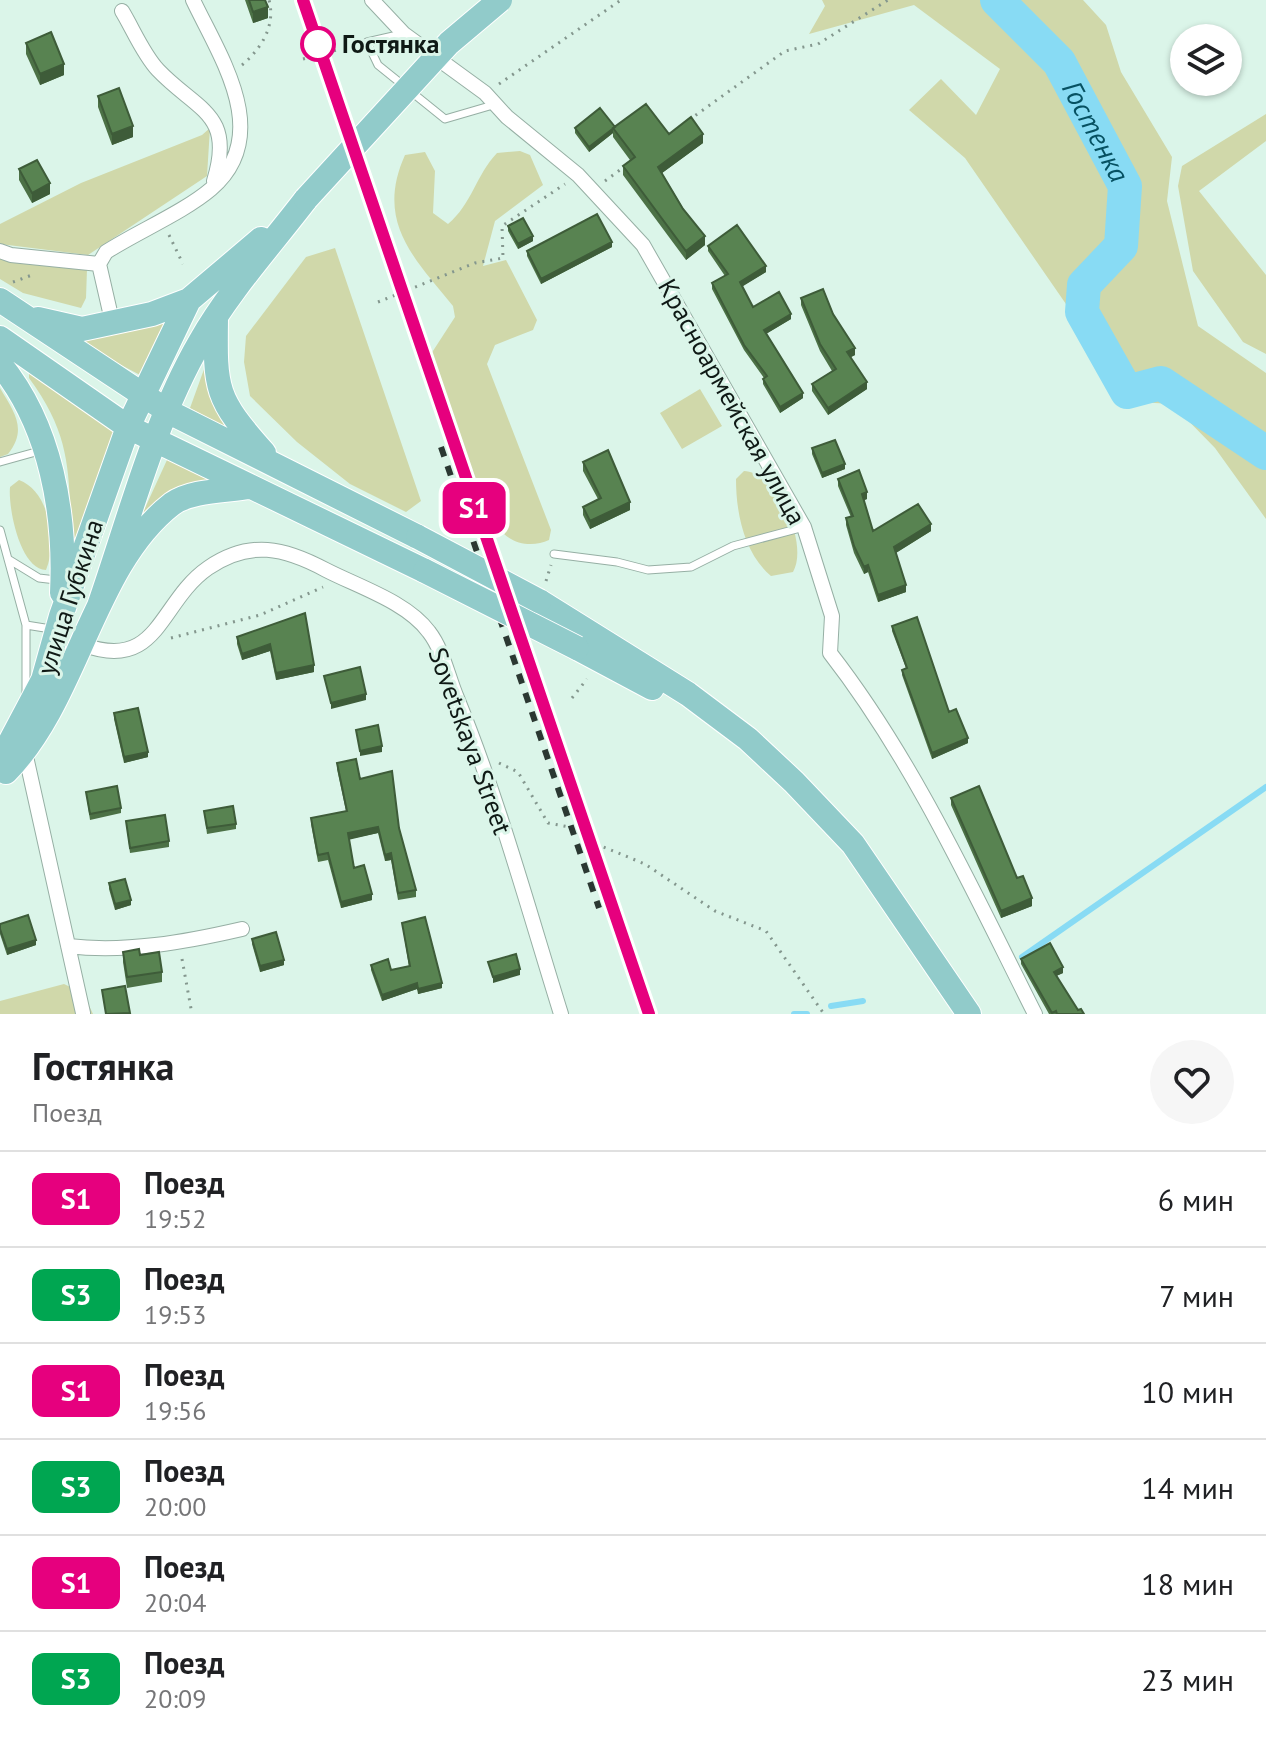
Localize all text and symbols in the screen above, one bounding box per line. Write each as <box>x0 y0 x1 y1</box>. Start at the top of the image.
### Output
map controls <box>1170 24 1242 96</box>
button: layers <box>1170 24 1242 96</box>
marker: Гостянка <box>301 27 335 61</box>
place label: Гостянка <box>342 27 439 60</box>
water label: Гостенка <box>1054 74 1138 188</box>
street label: Красноармейская улица <box>651 273 814 531</box>
line badge: S1 <box>438 482 510 534</box>
text: S1 <box>459 489 489 526</box>
street label: улица Губкина <box>29 515 110 679</box>
street label: Sovetskaya Street <box>421 643 520 839</box>
button: heart <box>1150 1040 1234 1124</box>
text: Гостянка <box>32 1041 174 1090</box>
text: Поезд <box>32 1096 102 1129</box>
text: Поезд <box>144 1163 225 1202</box>
text: S1 <box>61 1180 91 1217</box>
text: 6 мин <box>1158 1180 1234 1219</box>
text: 19:52 <box>144 1202 206 1235</box>
text: Поезд <box>144 1259 225 1298</box>
text: S3 <box>61 1276 91 1313</box>
text: 7 мин <box>1159 1276 1234 1315</box>
text: 19:53 <box>144 1298 206 1331</box>
text: Поезд <box>144 1355 225 1394</box>
text: S1 <box>61 1372 91 1409</box>
text: 10 мин <box>1141 1372 1234 1411</box>
text: 19:56 <box>144 1394 206 1427</box>
text: Поезд <box>144 1451 225 1490</box>
text: S3 <box>61 1468 91 1505</box>
text: 14 мин <box>1141 1468 1234 1507</box>
text: 20:00 <box>144 1490 206 1523</box>
text: Поезд <box>144 1547 225 1586</box>
text: S1 <box>61 1564 91 1601</box>
text: 18 мин <box>1141 1564 1234 1603</box>
text: 20:04 <box>144 1586 206 1619</box>
text: Поезд <box>144 1643 225 1682</box>
text: S3 <box>61 1660 91 1697</box>
text: 23 мин <box>1141 1660 1234 1699</box>
text: 20:09 <box>144 1682 206 1715</box>

